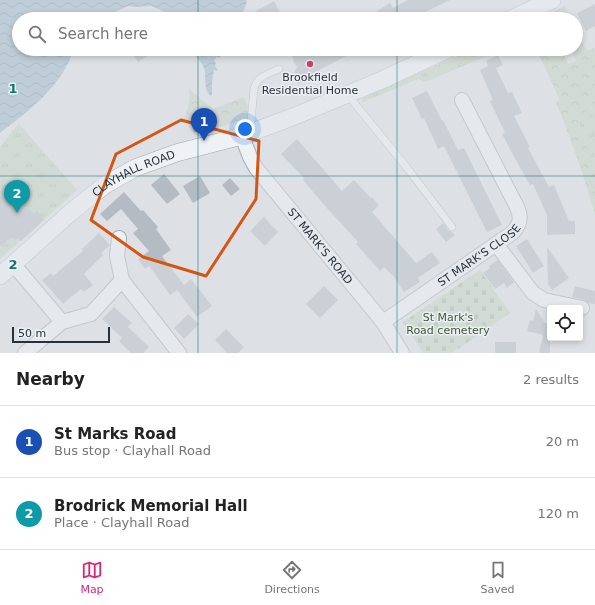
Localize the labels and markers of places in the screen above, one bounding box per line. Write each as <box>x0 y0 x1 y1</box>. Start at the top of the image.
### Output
marker: Brookfield Residential Home <box>305 59 315 69</box>
place label: Brookfield Residential Home <box>262 71 359 97</box>
pin: 1 <box>191 108 217 141</box>
pin: 2 <box>4 180 30 213</box>

